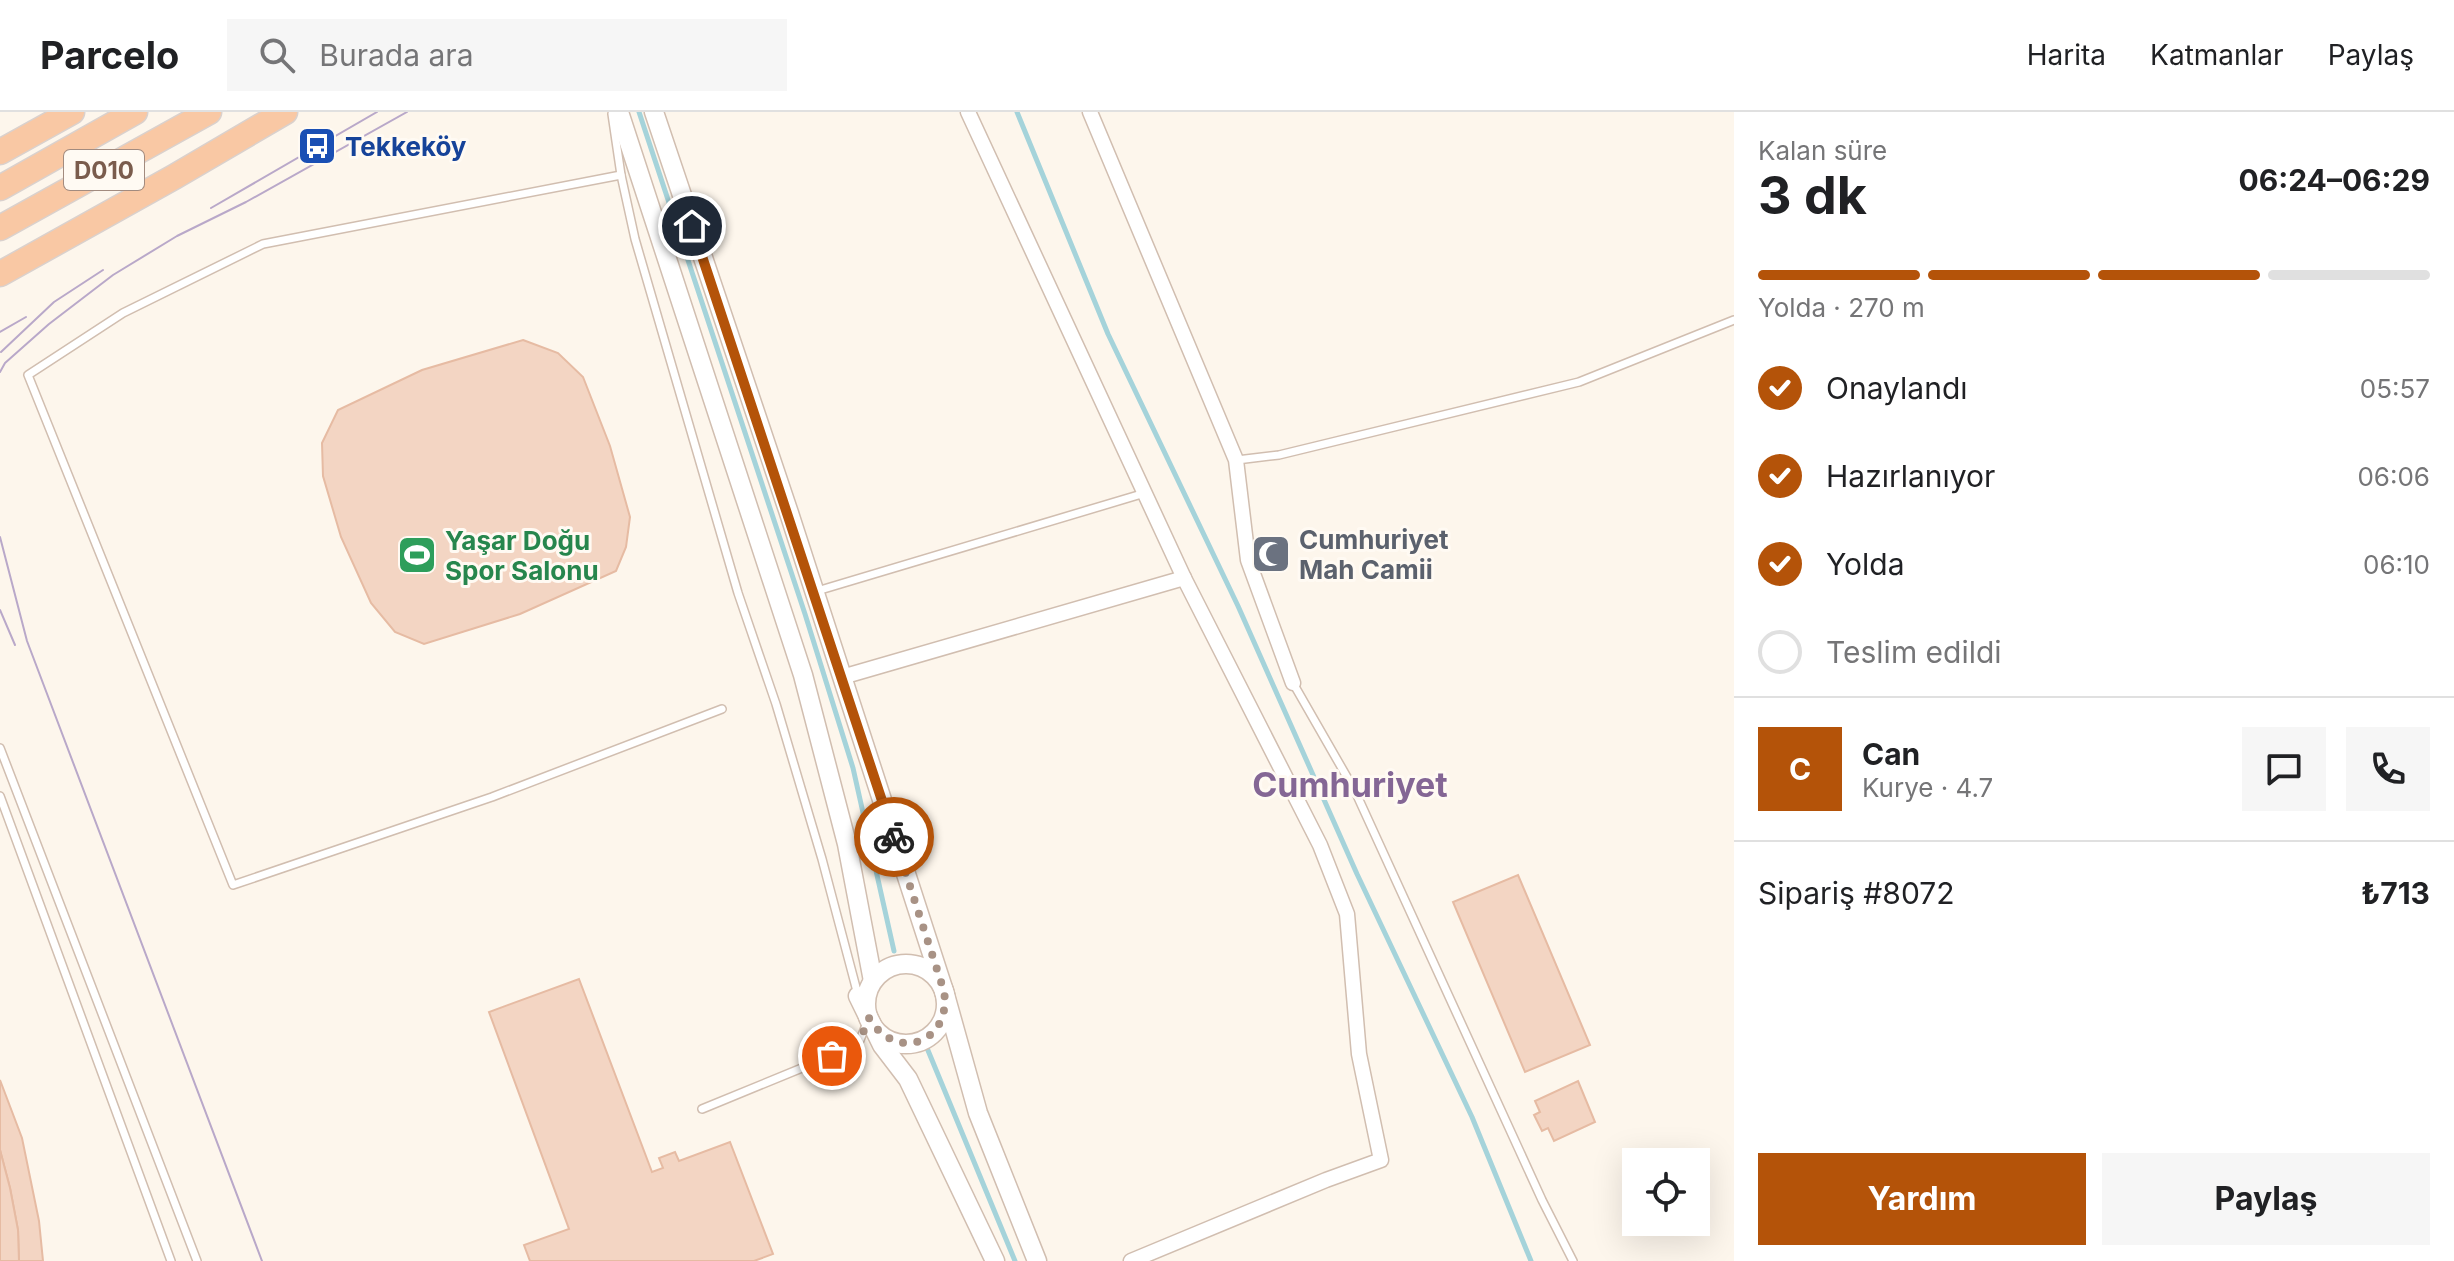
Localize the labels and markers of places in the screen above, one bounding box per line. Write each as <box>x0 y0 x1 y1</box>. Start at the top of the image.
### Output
bus stop icon: Tekkeköy <box>296 125 338 167</box>
place label: Tekkeköy <box>345 131 467 162</box>
pin <box>658 192 726 260</box>
place label: Cumhuriyet Mah Camii <box>1299 524 1449 585</box>
place label: Yaşar Doğu Spor Salonu <box>445 525 599 586</box>
mosque icon: Cumhuriyet Mah Camii <box>1250 533 1292 575</box>
sports icon: Yaşar Doğu Spor Salonu <box>396 534 438 576</box>
pin <box>798 1022 866 1090</box>

